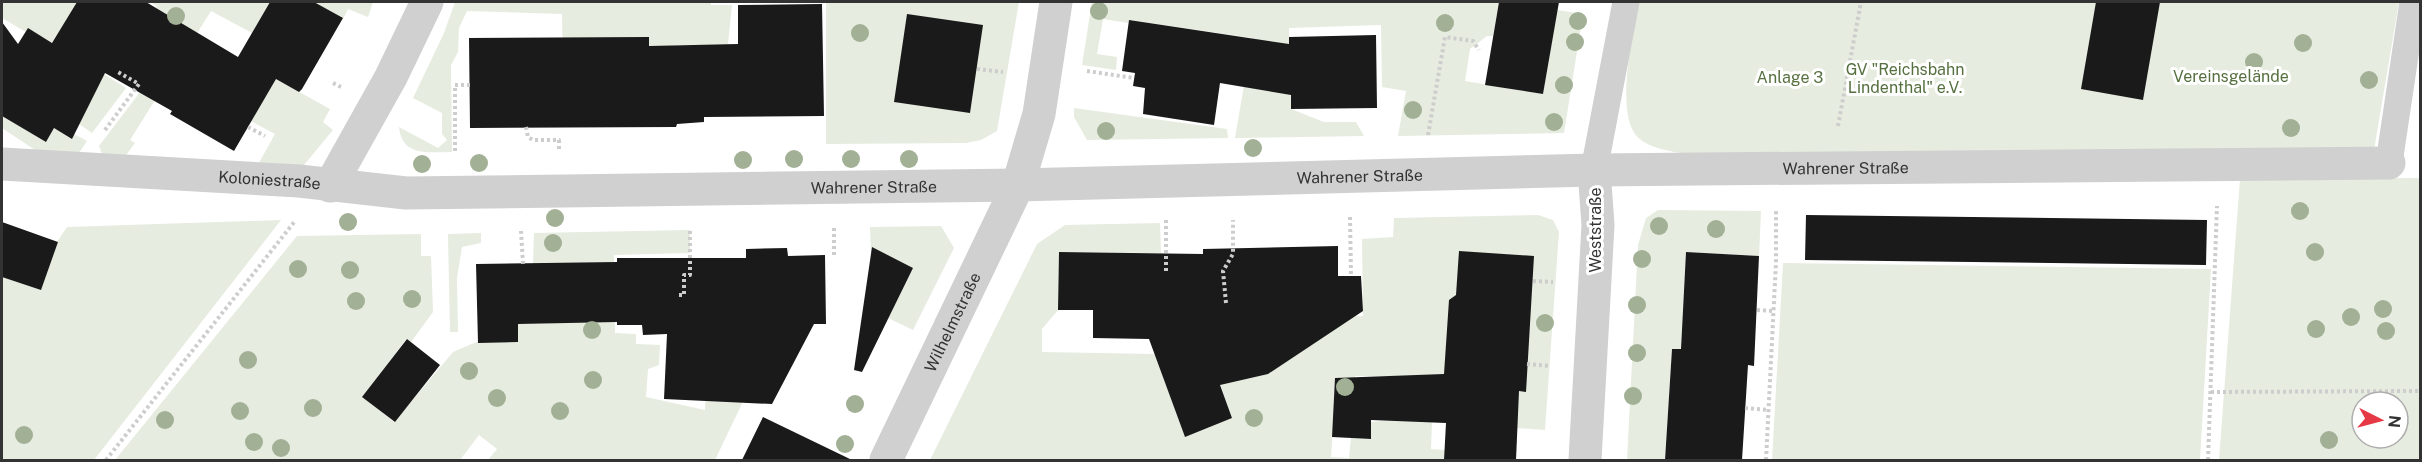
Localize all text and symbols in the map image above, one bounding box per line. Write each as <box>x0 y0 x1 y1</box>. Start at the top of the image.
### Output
park label: GV "Reichsbahn Lindenthal" e.V. <box>1846 60 1964 97</box>
park label: Vereinsgelände <box>2173 67 2289 86</box>
park label: Anlage 3 <box>1757 68 1823 87</box>
street label: Wahrener Straße <box>1782 158 1909 178</box>
street label: Wahrener Straße <box>1296 165 1423 187</box>
street label: Koloniestraße <box>218 167 322 193</box>
street label: Wahrener Straße <box>811 177 937 197</box>
street label: Weststraße <box>1586 187 1605 273</box>
street label: Wilhelmstraße <box>920 269 984 375</box>
north arrow <box>2350 390 2410 450</box>
text: N <box>2384 414 2405 429</box>

